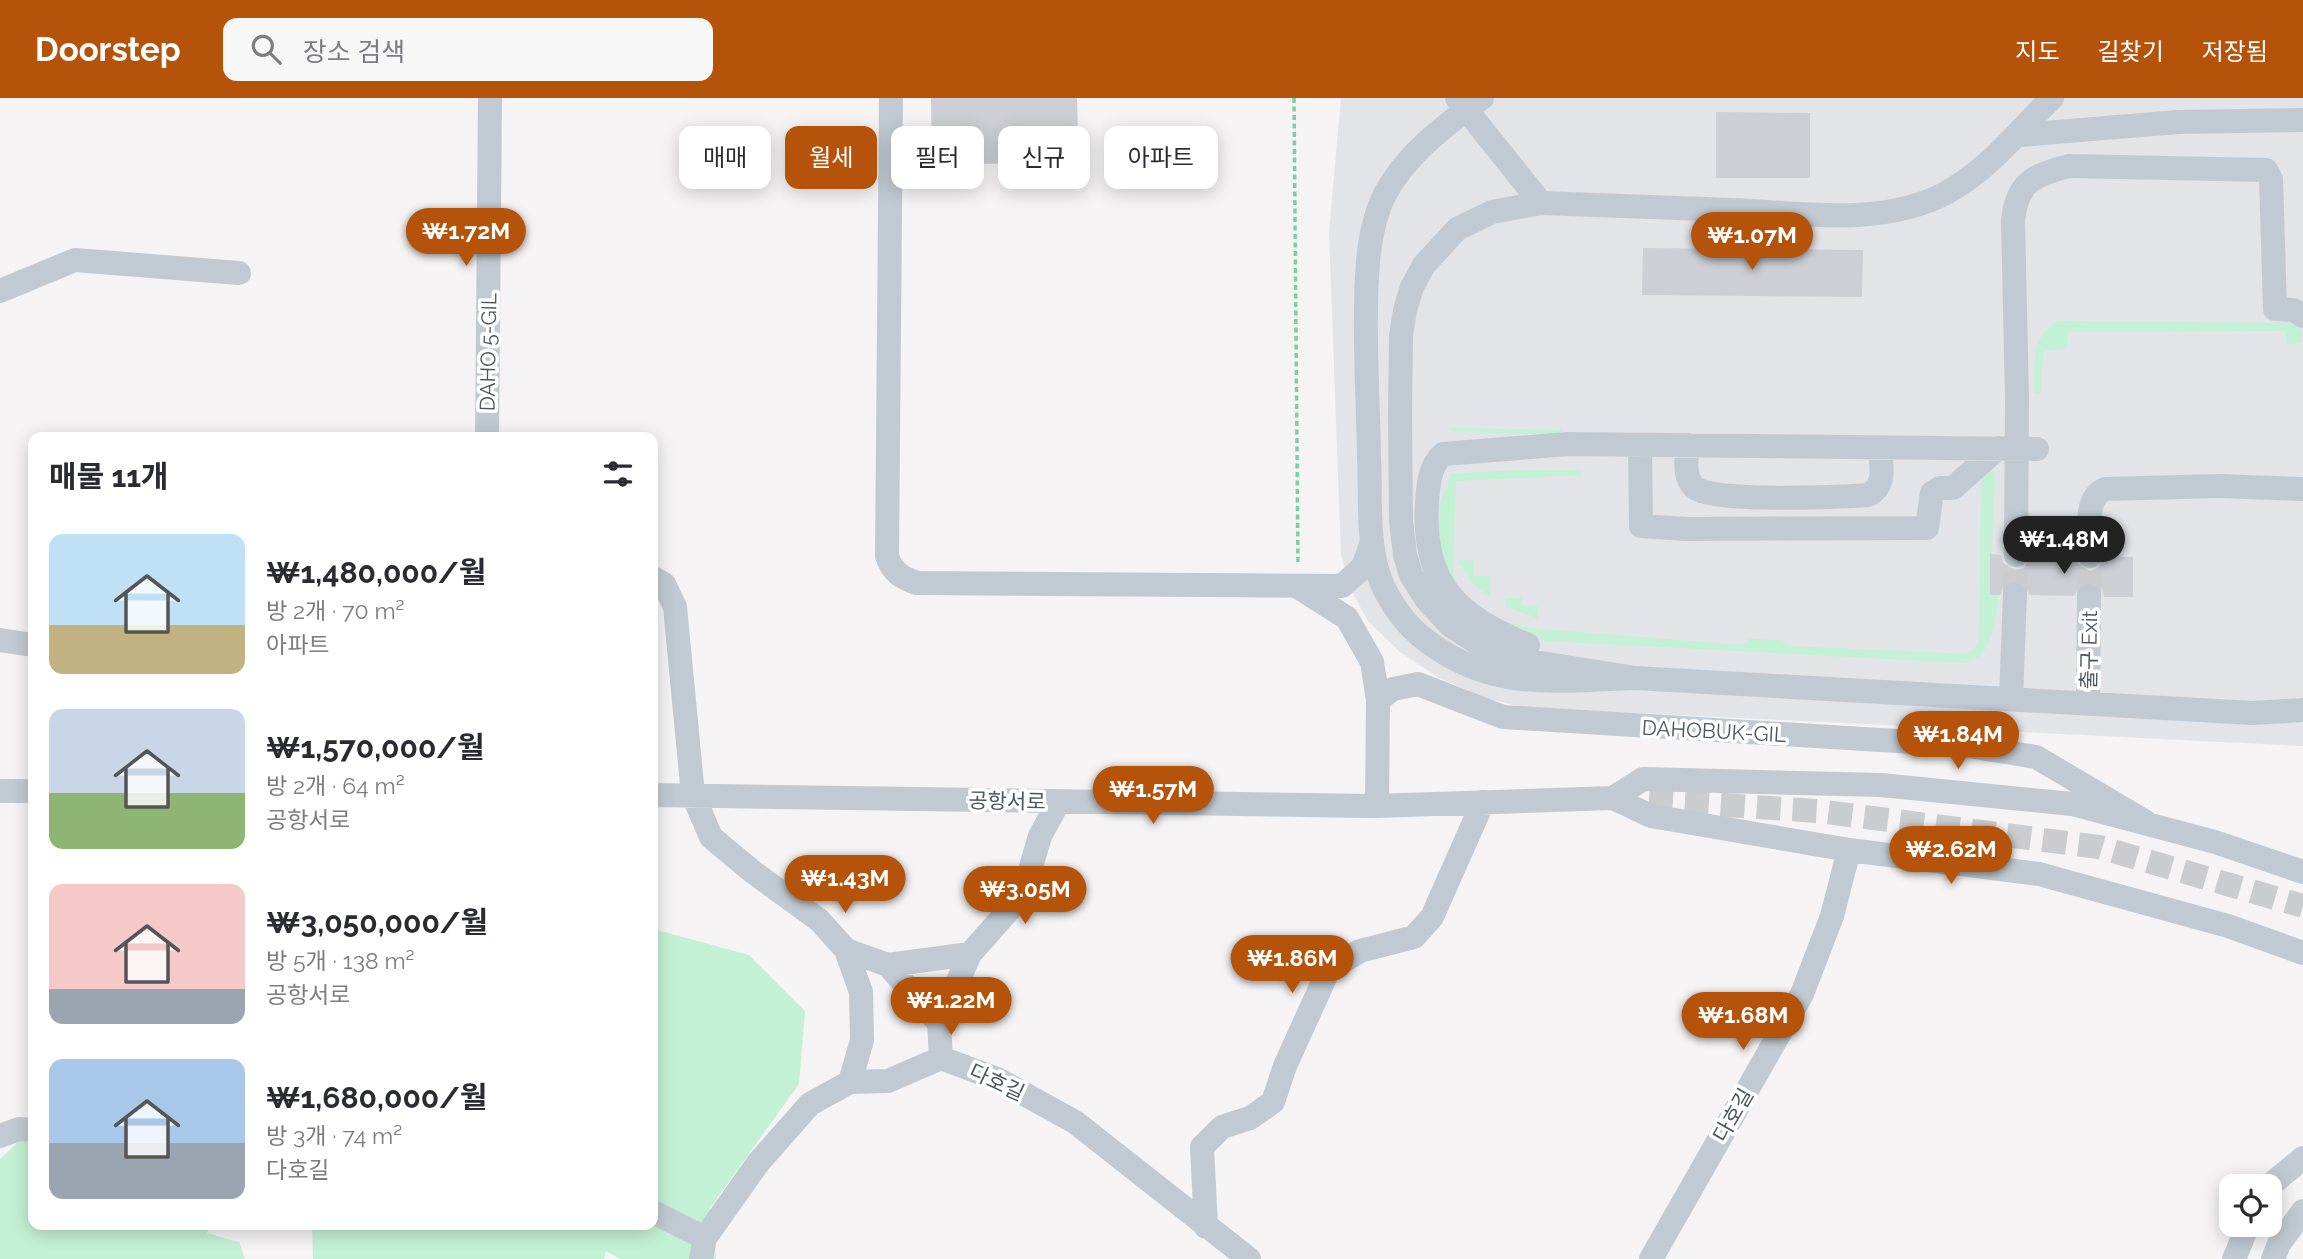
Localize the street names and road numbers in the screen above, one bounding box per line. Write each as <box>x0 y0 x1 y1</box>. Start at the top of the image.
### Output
street label: DAHO 5-GIL <box>474 293 502 411</box>
street label: 출구 Exit <box>2076 610 2102 690</box>
street label: DAHOBUK-GIL <box>1641 715 1787 747</box>
street label: 공항서로 <box>968 788 1046 814</box>
street label: 다호길 <box>965 1058 1029 1106</box>
street label: 다호길 <box>1708 1084 1758 1146</box>

